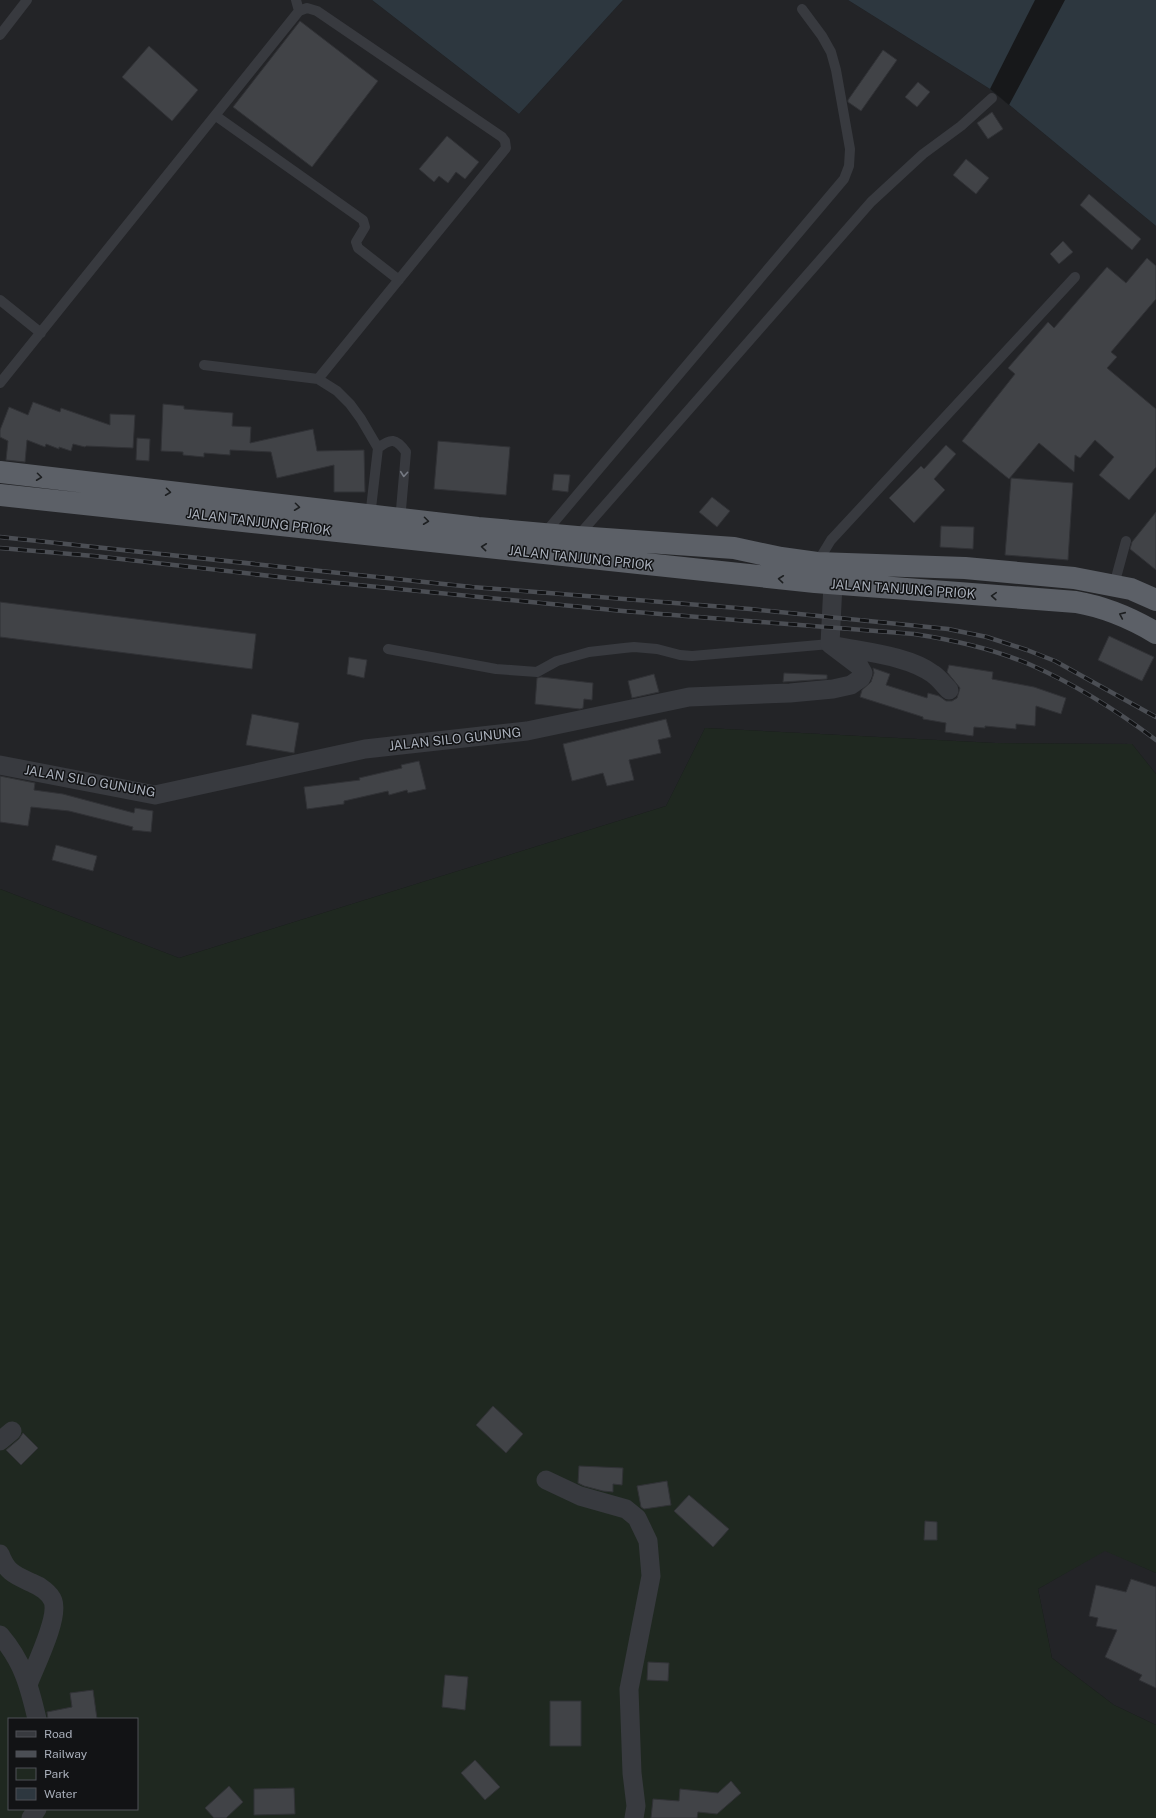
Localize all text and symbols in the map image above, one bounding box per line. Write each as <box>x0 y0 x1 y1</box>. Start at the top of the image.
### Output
one-way arrow <box>400 471 409 477</box>
one-way arrow <box>36 472 42 481</box>
one-way arrow <box>165 487 171 496</box>
one-way arrow <box>294 502 300 511</box>
street label: JALAN TANJUNG PRIOK <box>186 506 332 538</box>
one-way arrow <box>423 516 429 525</box>
one-way arrow <box>481 543 487 552</box>
street label: JALAN TANJUNG PRIOK <box>508 543 654 573</box>
one-way arrow <box>778 574 784 583</box>
street label: JALAN TANJUNG PRIOK <box>830 576 976 602</box>
one-way arrow <box>991 591 997 600</box>
one-way arrow <box>1118 612 1126 620</box>
street label: JALAN SILO GUNUNG <box>388 725 522 753</box>
street label: JALAN SILO GUNUNG <box>23 762 157 800</box>
legend <box>8 1718 138 1810</box>
text: Road <box>44 1727 72 1741</box>
text: Railway <box>44 1747 88 1761</box>
text: Park <box>44 1767 70 1781</box>
text: Water <box>44 1787 78 1801</box>

